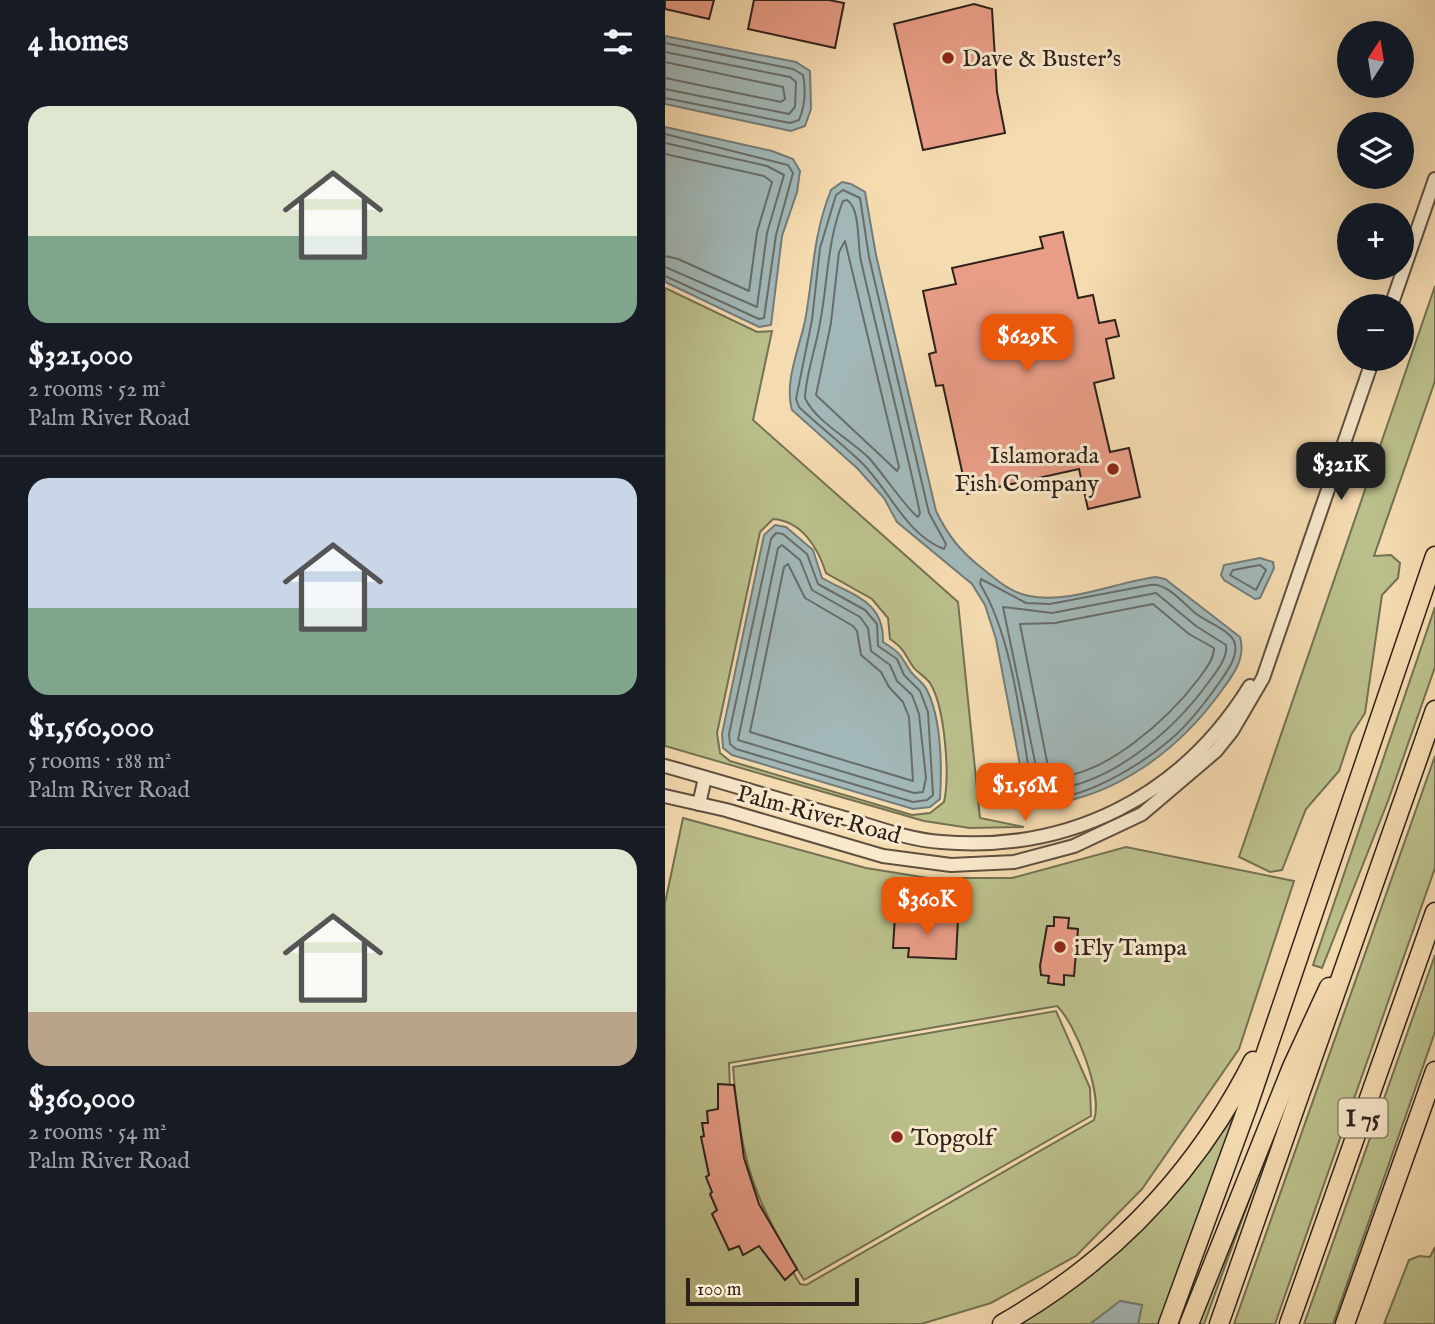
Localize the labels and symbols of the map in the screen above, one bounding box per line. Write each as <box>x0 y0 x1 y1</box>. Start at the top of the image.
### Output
north arrow <box>1337 21 1414 98</box>
place label: Dave & Buster's <box>962 44 1121 75</box>
marker: Dave & Buster's <box>940 50 956 66</box>
pin: $629K <box>978 314 1076 374</box>
place label: Islamorada Fish Company <box>954 441 1100 500</box>
pin: $321K <box>1292 442 1390 502</box>
marker: Islamorada Fish Company <box>1105 461 1121 477</box>
pin: $1.56M <box>968 764 1082 823</box>
street label: Palm River Road <box>733 779 904 852</box>
pin: $360K <box>878 878 976 937</box>
place label: iFly Tampa <box>1074 933 1188 964</box>
marker: iFly Tampa <box>1052 939 1068 955</box>
road number: I 75 <box>1339 1098 1387 1138</box>
place label: Topgolf <box>911 1123 998 1154</box>
marker: Topgolf <box>889 1129 905 1145</box>
scale bar <box>686 1275 859 1307</box>

